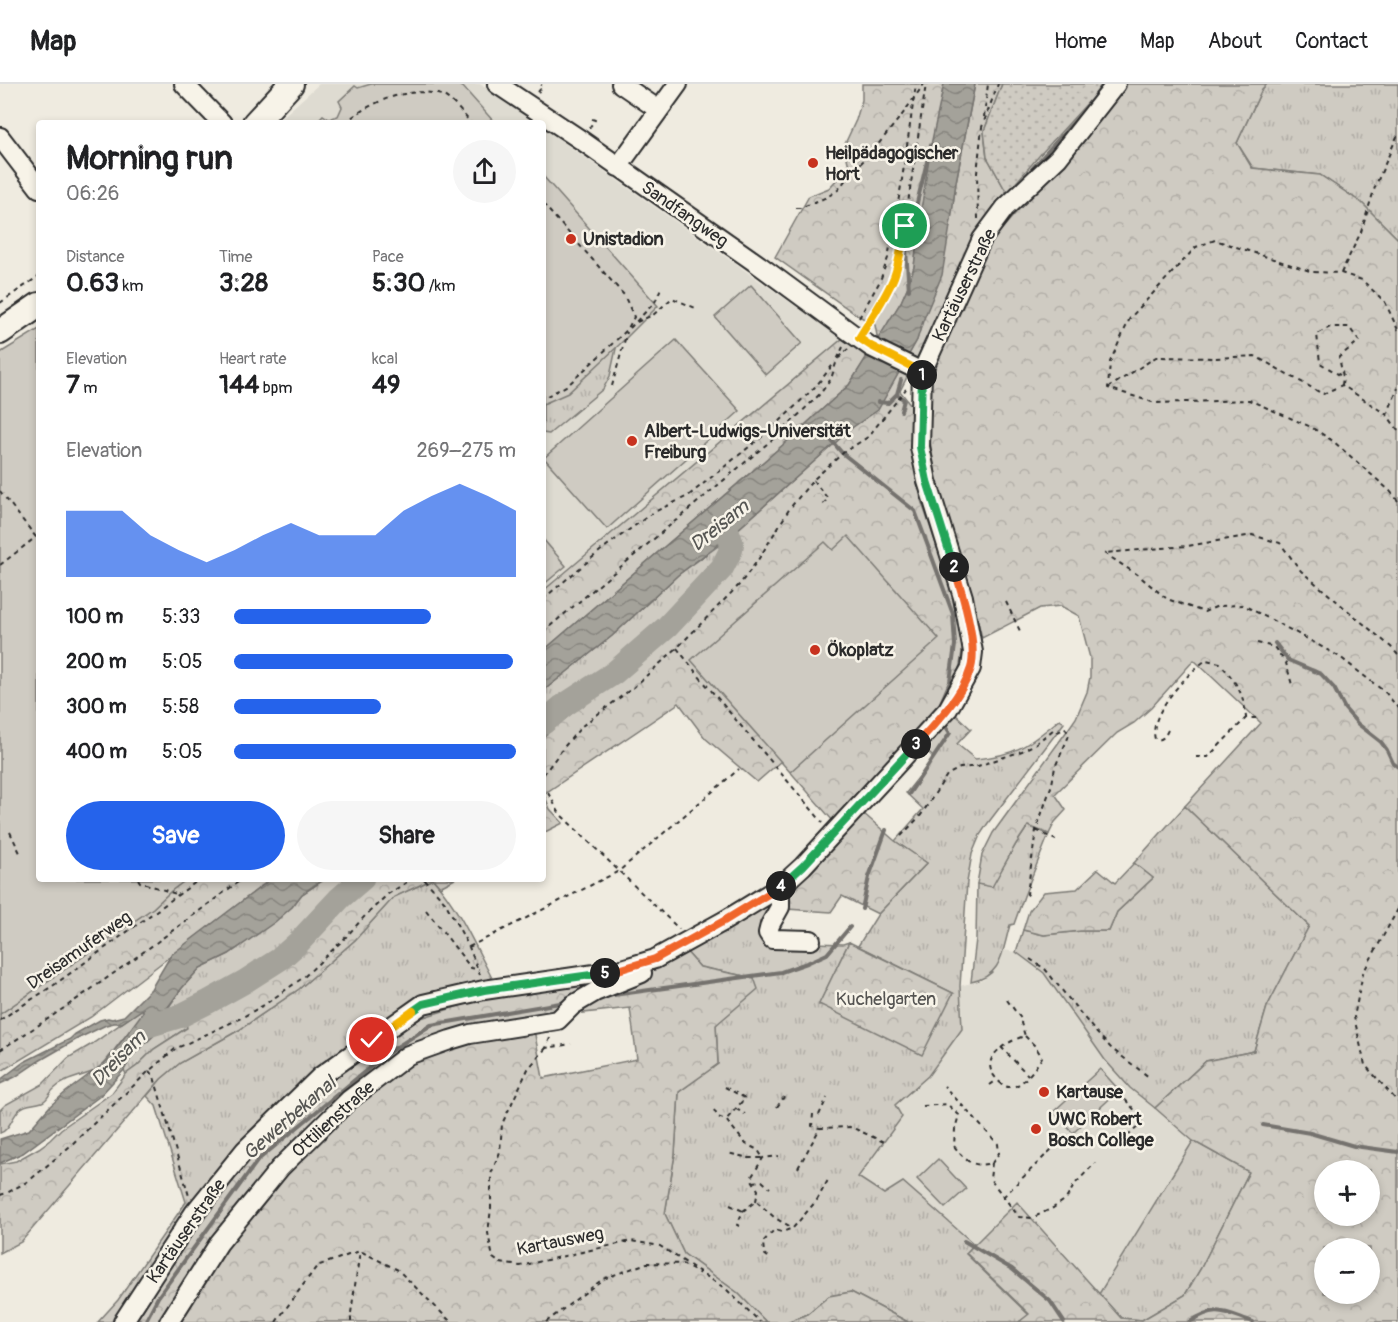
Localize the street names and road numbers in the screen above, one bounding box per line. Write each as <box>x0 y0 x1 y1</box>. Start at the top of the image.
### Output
street label: Sandfangweg <box>637 176 733 253</box>
street label: Kartäuserstraße <box>927 225 1002 345</box>
street label: Dreisamuferweg <box>23 906 136 995</box>
street label: Ottilienstraße <box>287 1076 380 1163</box>
street label: Kartäuserstraße <box>142 1174 231 1288</box>
street label: Kartausweg <box>515 1222 606 1261</box>

